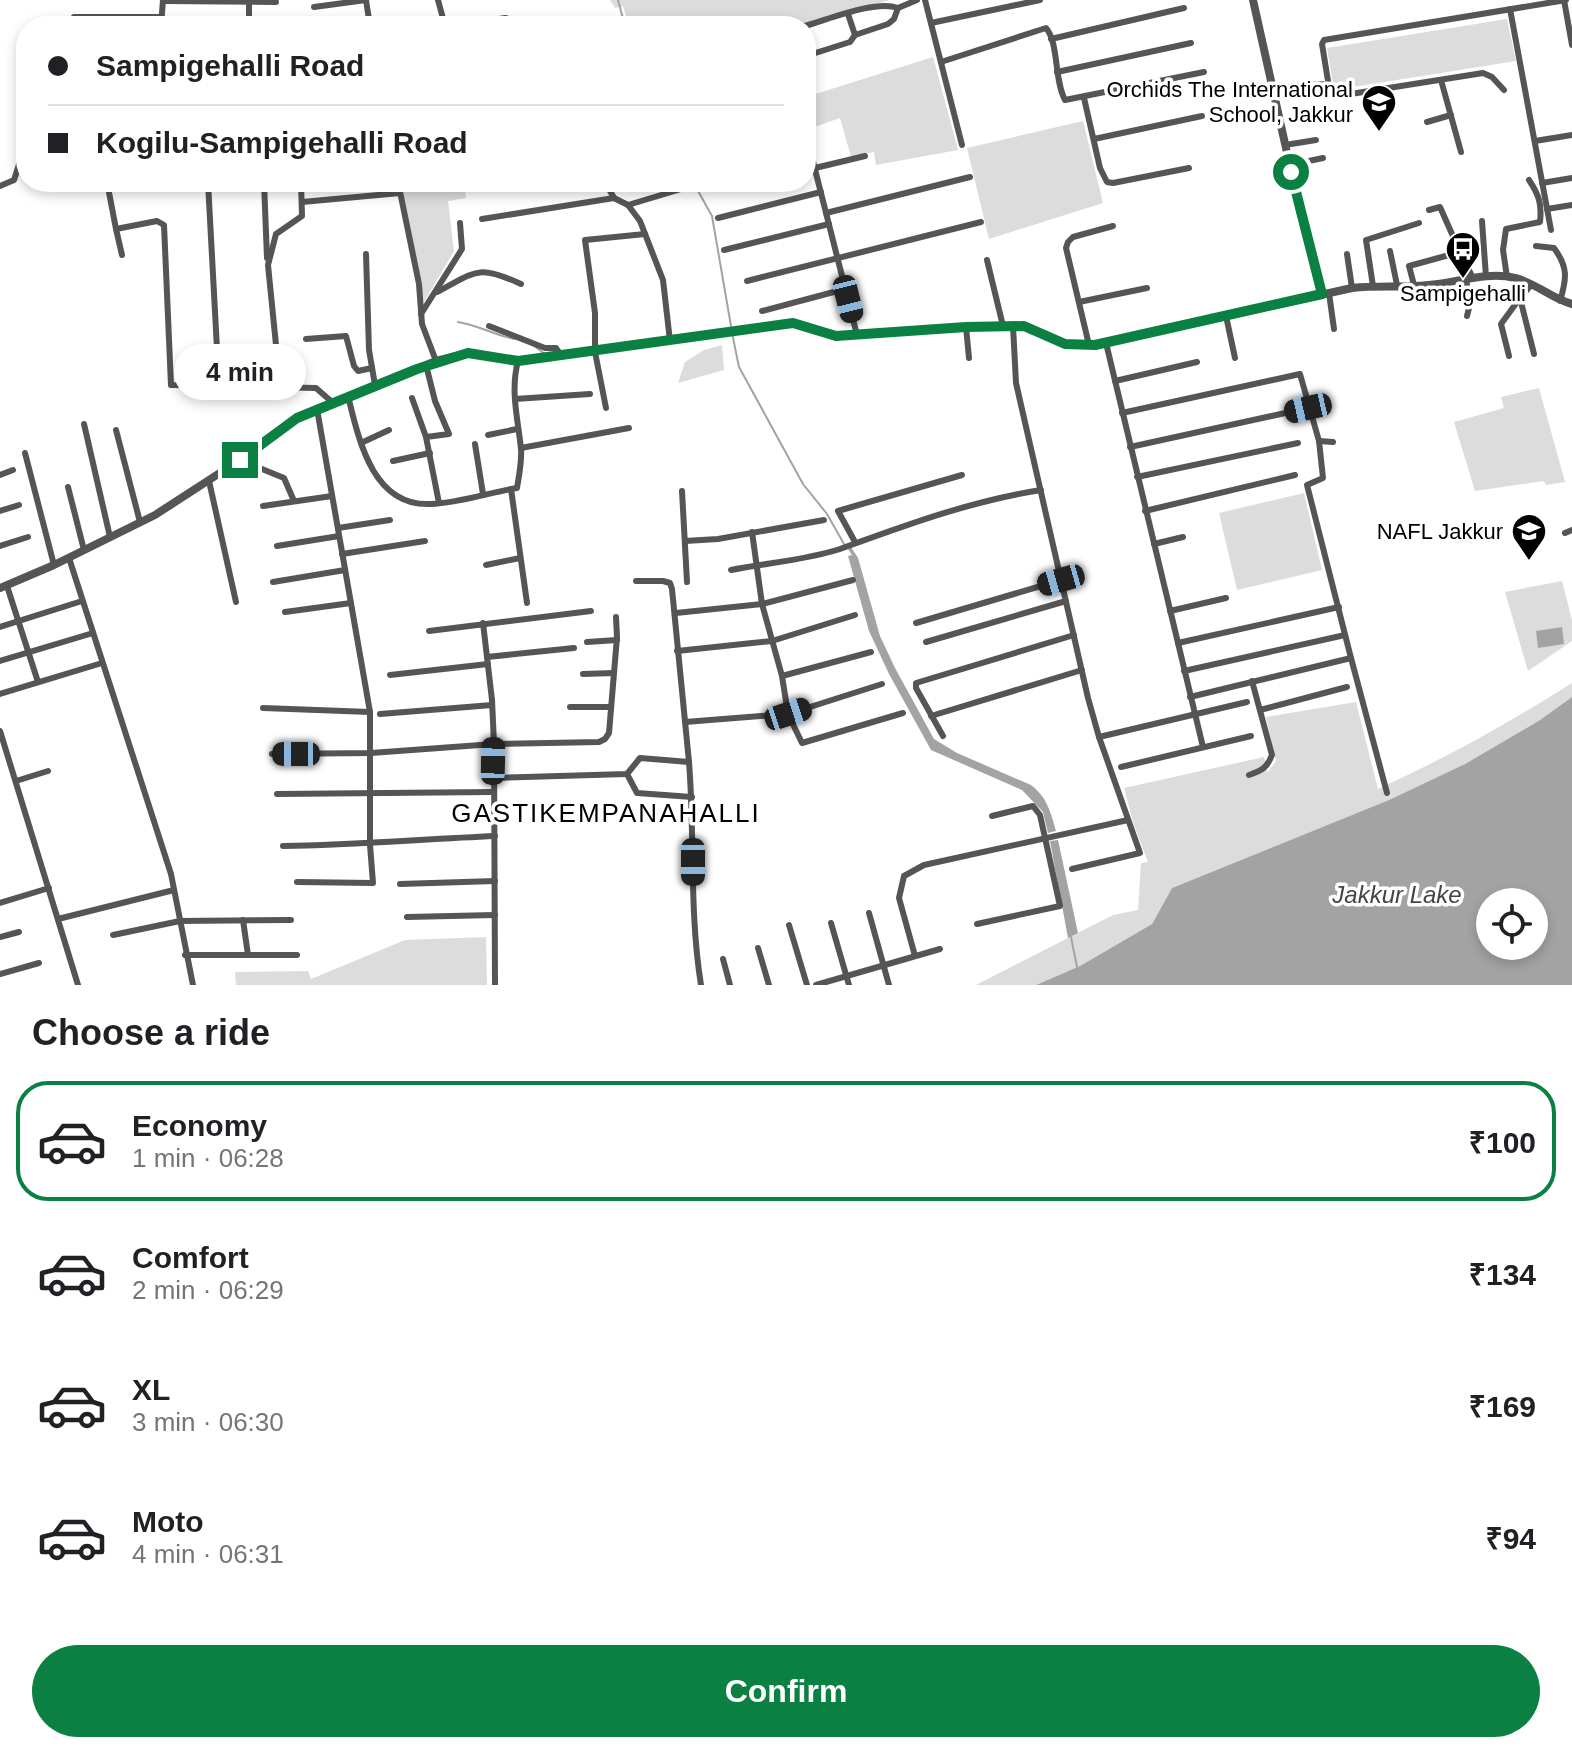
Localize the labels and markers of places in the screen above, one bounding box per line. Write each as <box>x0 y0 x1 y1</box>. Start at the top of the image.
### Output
place label: Orchids The International School, Jakkur <box>1106 77 1353 127</box>
school or university icon: Orchids The International School, Jakkur <box>1360 83 1398 133</box>
bus stop icon: Sampigehalli <box>1444 230 1482 280</box>
place label: Sampigehalli <box>1400 281 1526 306</box>
school or university icon: NAFL Jakkur <box>1510 512 1548 562</box>
place label: NAFL Jakkur <box>1377 519 1503 544</box>

